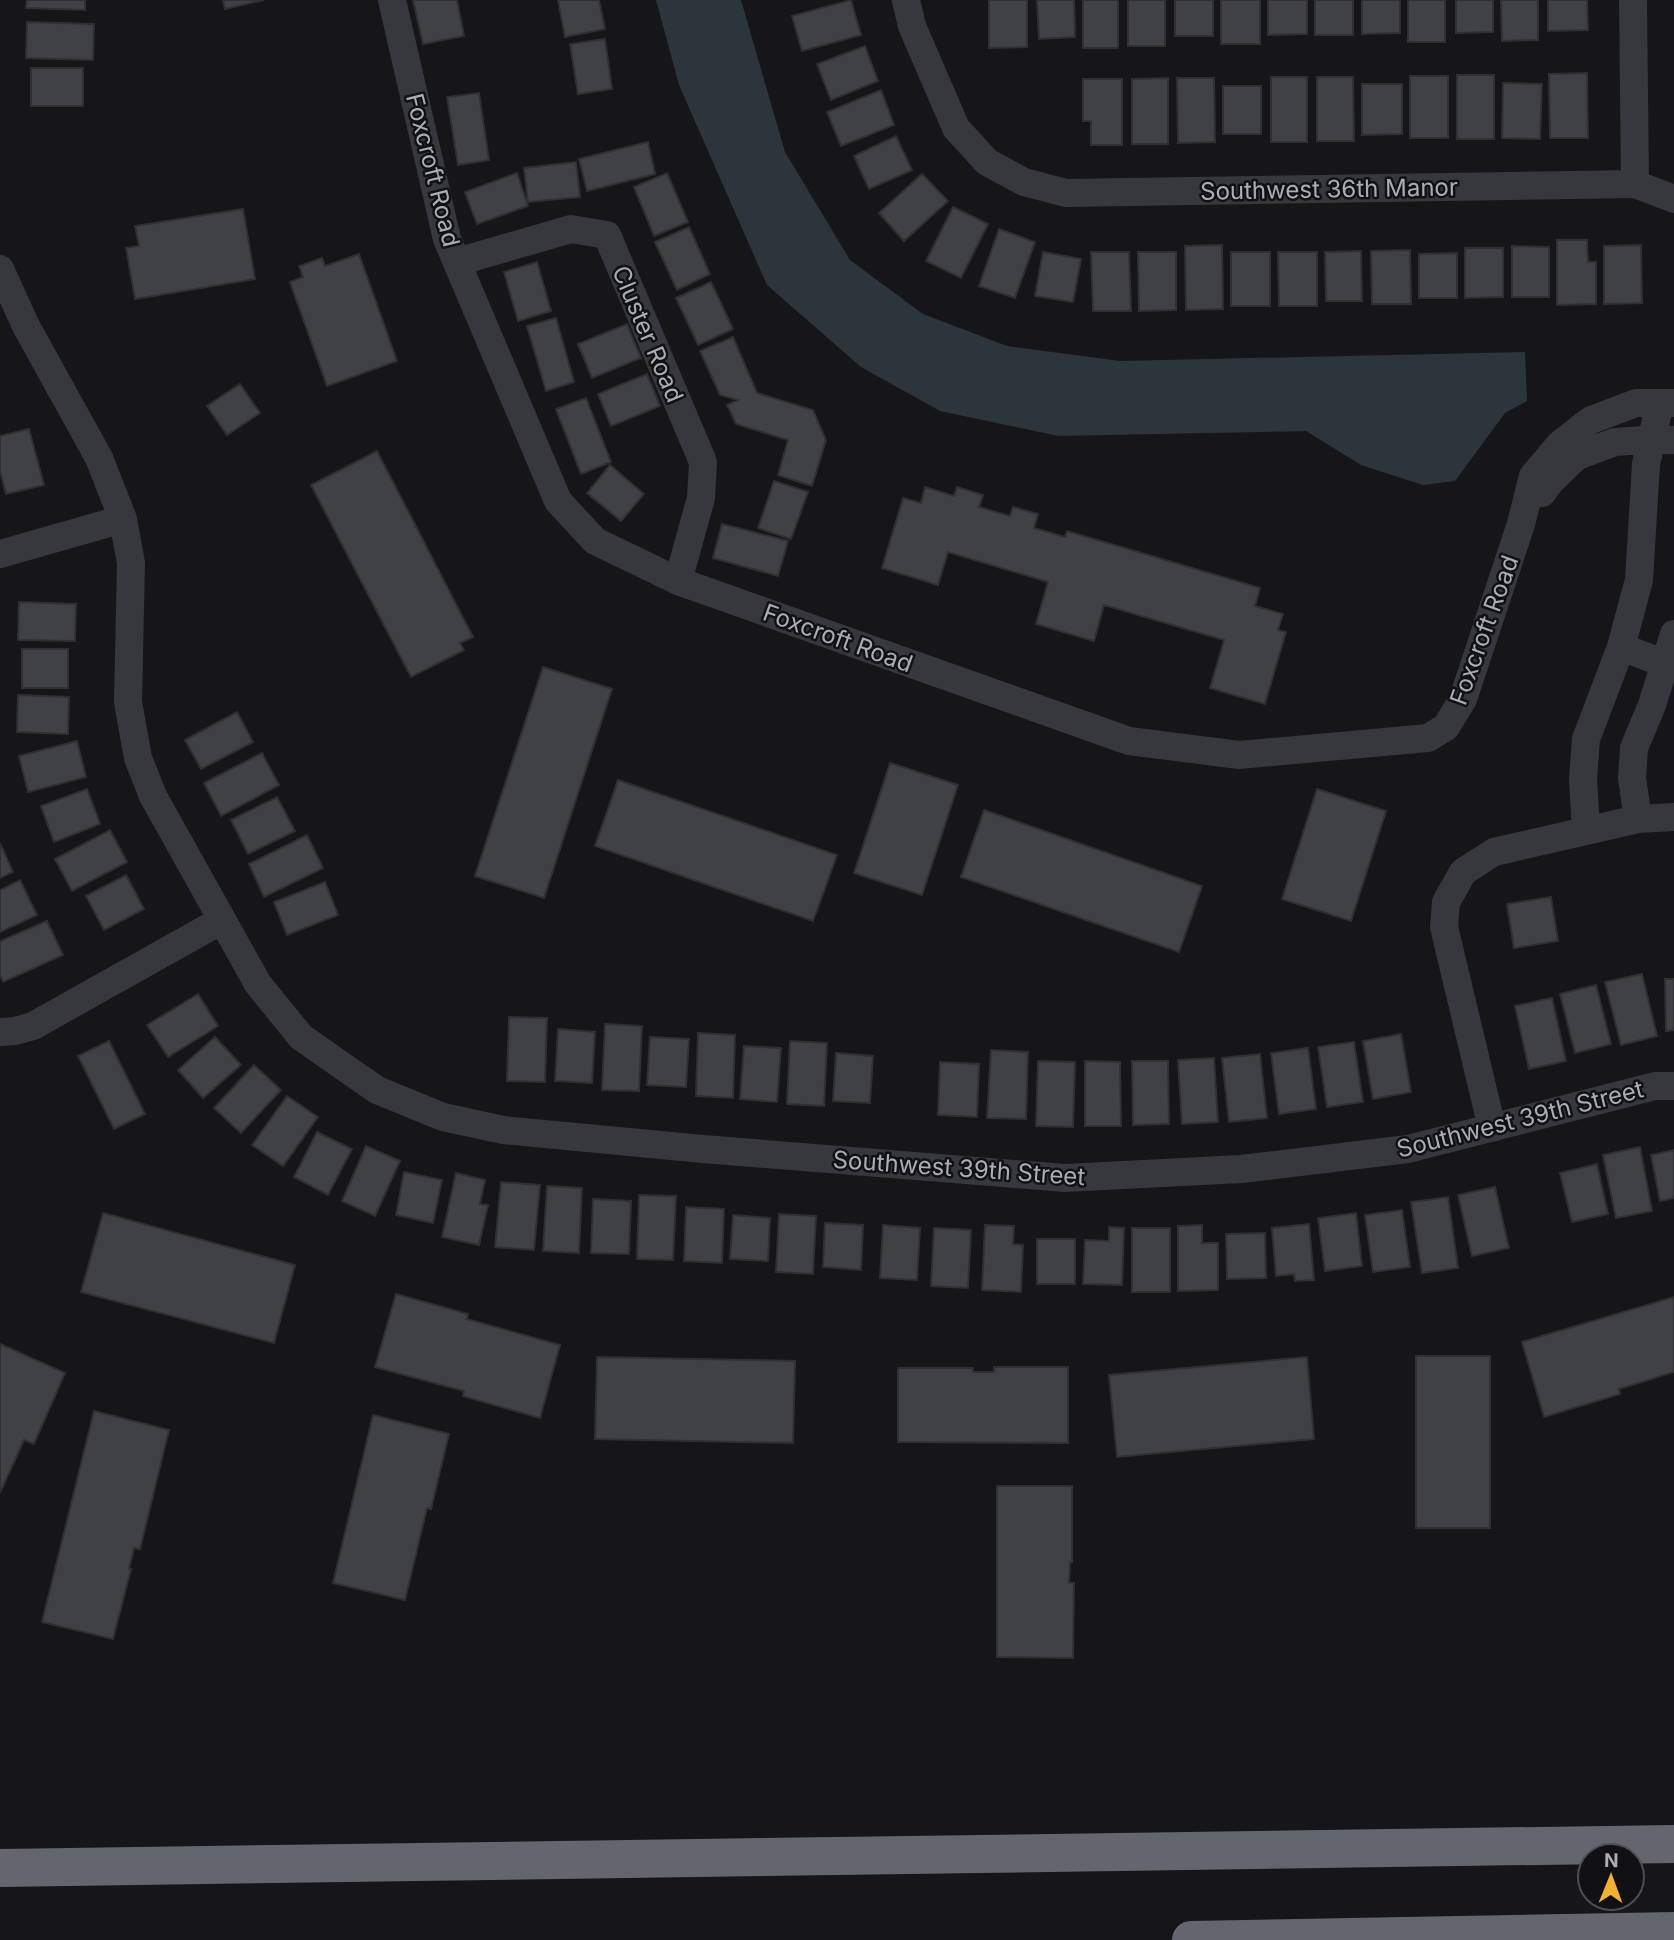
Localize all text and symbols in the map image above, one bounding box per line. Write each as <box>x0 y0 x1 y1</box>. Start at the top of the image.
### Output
street label: Foxcroft Road <box>400 90 466 250</box>
street label: Southwest 36th Manor <box>1200 172 1458 206</box>
street label: Cluster Road <box>606 261 690 407</box>
street label: Foxcroft Road <box>1444 551 1524 709</box>
street label: Foxcroft Road <box>759 598 917 678</box>
street label: Southwest 39th Street <box>1394 1074 1646 1164</box>
street label: Southwest 39th Street <box>832 1145 1086 1191</box>
north arrow <box>1576 1842 1646 1912</box>
text: N <box>1604 1849 1619 1872</box>

